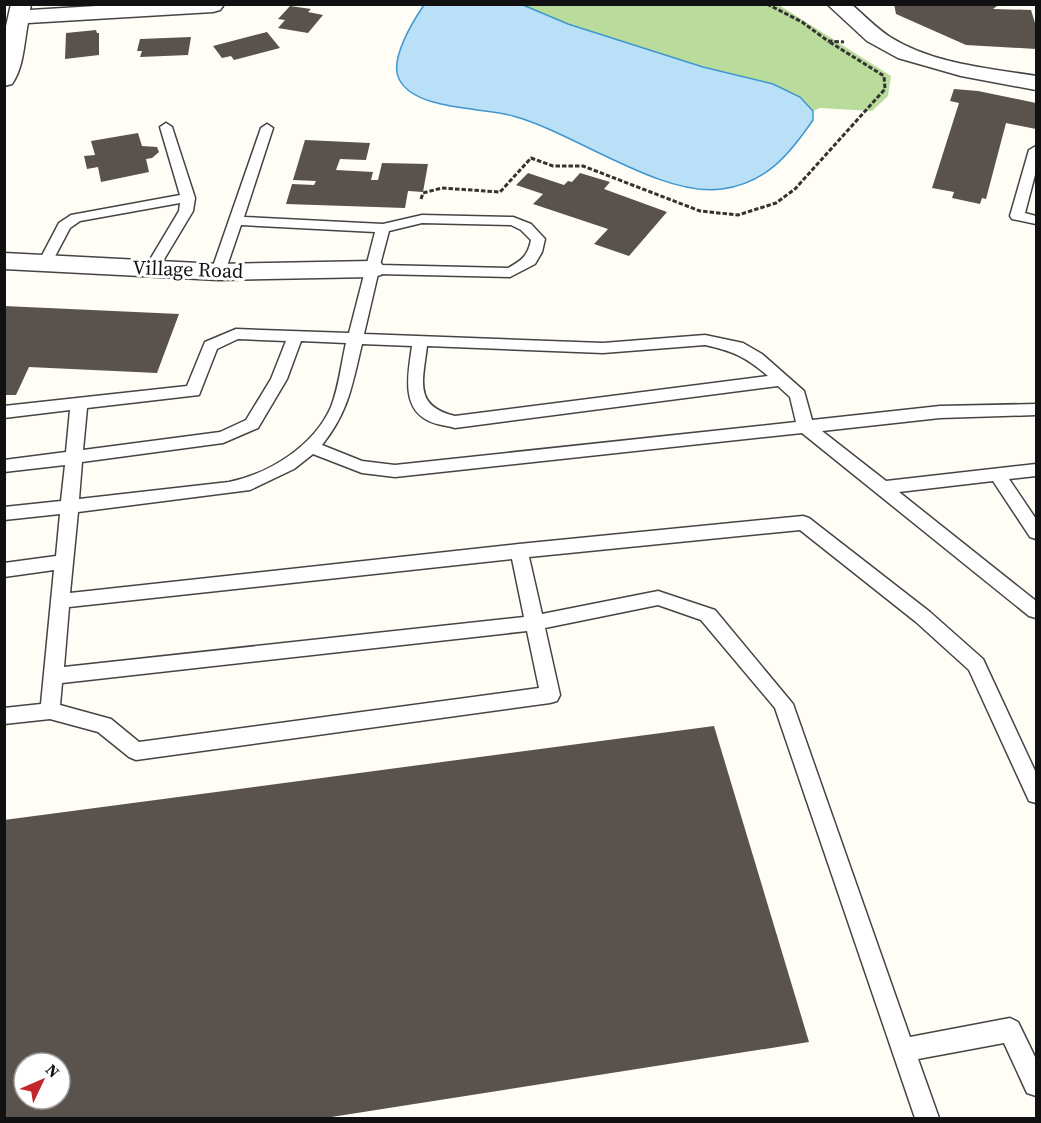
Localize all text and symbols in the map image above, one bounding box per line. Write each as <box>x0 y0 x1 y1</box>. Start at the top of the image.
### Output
street label: Village Road <box>132 253 245 285</box>
north arrow <box>12 1051 72 1111</box>
text: N <box>41 1059 65 1083</box>

